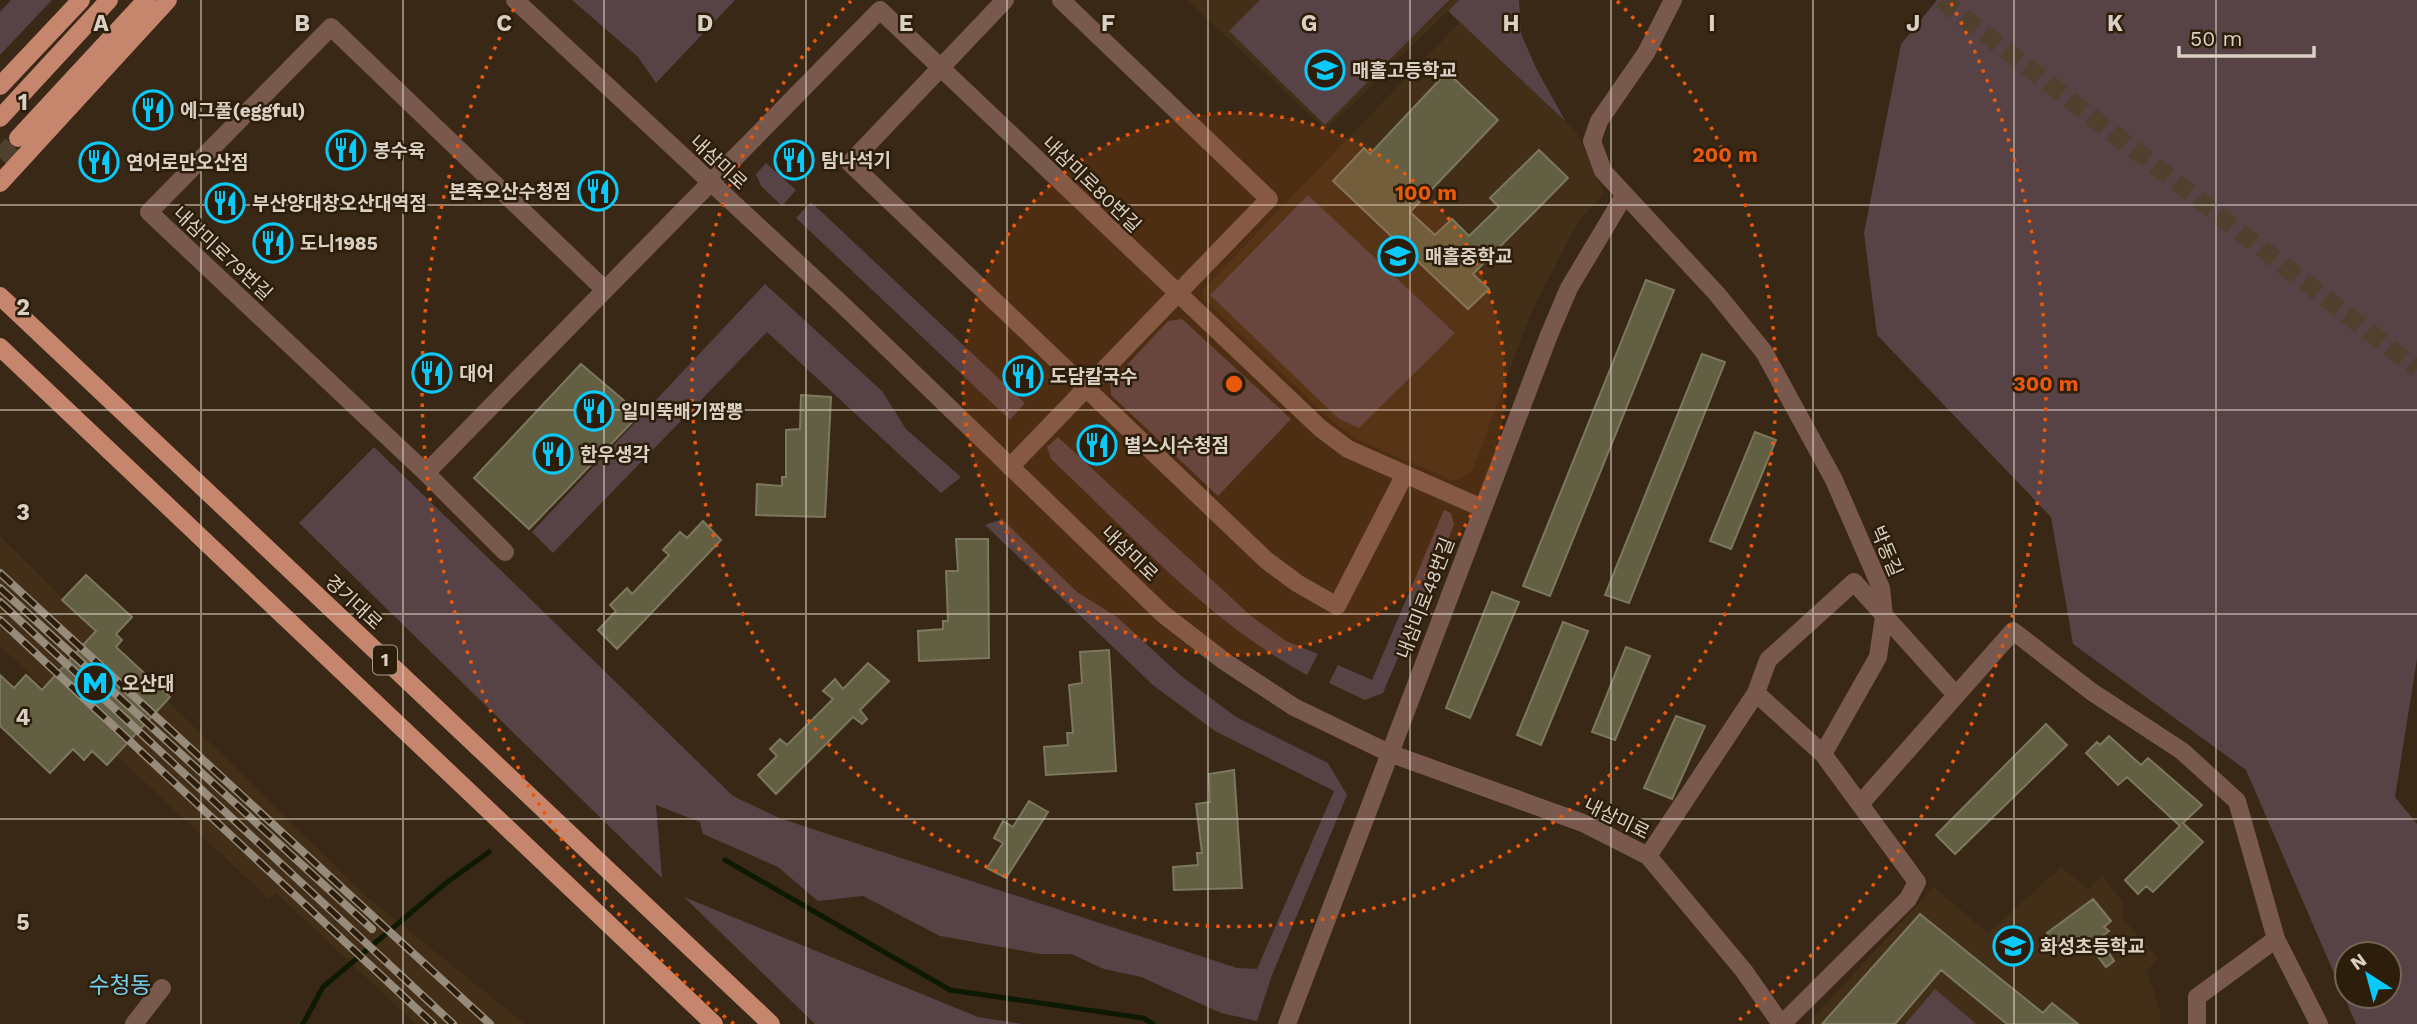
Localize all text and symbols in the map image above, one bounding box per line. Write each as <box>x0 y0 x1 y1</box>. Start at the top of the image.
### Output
text: A <box>93 10 109 37</box>
text: B <box>294 10 310 37</box>
text: C <box>496 10 512 37</box>
text: D <box>697 10 713 37</box>
text: E <box>899 10 913 37</box>
text: F <box>1101 10 1115 37</box>
text: G <box>1301 10 1317 37</box>
text: H <box>1502 10 1520 37</box>
text: I <box>1708 10 1716 37</box>
text: J <box>1906 10 1920 37</box>
text: K <box>2107 10 2123 37</box>
scale bar <box>2179 14 2314 58</box>
text: 50 m <box>2190 26 2242 51</box>
school or university icon: 매홀고등학교 <box>1304 49 1346 91</box>
place label: 매홀고등학교 <box>1352 59 1457 82</box>
text: 1 <box>18 89 28 116</box>
restaurant icon: 에그풀(eggful) <box>132 89 174 131</box>
place label: 에그풀(eggful) <box>180 99 306 122</box>
restaurant icon: 봉수육 <box>325 129 367 171</box>
street label: 내삼미로 <box>685 130 752 195</box>
street label: 내삼미로80번길 <box>1037 131 1146 237</box>
place label: 봉수육 <box>373 139 425 162</box>
restaurant icon: 탐나석기 <box>773 139 815 181</box>
restaurant icon: 연어로만오산점 <box>78 141 120 183</box>
text: 200 m <box>1692 142 1758 167</box>
place label: 탐나석기 <box>821 149 891 172</box>
place label: 연어로만오산점 <box>126 151 248 174</box>
restaurant icon: 본죽오산수청점 <box>577 170 619 212</box>
place label: 본죽오산수청점 <box>449 180 571 203</box>
text: 100 m <box>1395 180 1457 205</box>
restaurant icon: 부산양대창오산대역점 <box>204 182 246 224</box>
place label: 부산양대창오산대역점 <box>252 192 427 215</box>
street label: 내삼미로79번길 <box>168 202 277 305</box>
restaurant icon: 도니1985 <box>252 222 294 264</box>
place label: 도니1985 <box>300 232 378 255</box>
school or university icon: 매홀중학교 <box>1377 235 1419 277</box>
place label: 매홀중학교 <box>1425 245 1512 268</box>
text: 2 <box>16 294 30 321</box>
restaurant icon: 대어 <box>411 352 453 394</box>
restaurant icon: 도담칼국수 <box>1002 355 1044 397</box>
place label: 대어 <box>459 362 494 385</box>
place label: 도담칼국수 <box>1050 365 1137 388</box>
text: 300 m <box>2013 371 2079 396</box>
centre of rings <box>1222 372 1246 396</box>
restaurant icon: 일미뚝배기짬뽕 <box>573 390 615 432</box>
place label: 일미뚝배기짬뽕 <box>621 400 743 423</box>
restaurant icon: 별스시수청점 <box>1076 424 1118 466</box>
restaurant icon: 한우생각 <box>532 433 574 475</box>
place label: 별스시수청점 <box>1124 434 1229 457</box>
place label: 한우생각 <box>580 443 650 466</box>
text: 3 <box>16 499 30 526</box>
street label: 내삼미로 <box>1097 521 1163 586</box>
street label: 박동길 <box>1866 523 1907 580</box>
street label: 내삼미로48번길 <box>1392 534 1459 662</box>
street label: 경기대로 <box>320 570 387 635</box>
road number: 1 <box>373 646 397 674</box>
metro station icon: 오산대 <box>74 662 116 704</box>
place label: 오산대 <box>122 672 174 695</box>
text: 4 <box>16 704 31 731</box>
street label: 내삼미로 <box>1580 793 1653 844</box>
text: 5 <box>16 909 30 936</box>
school or university icon: 화성초등학교 <box>1992 925 2034 967</box>
place label: 화성초등학교 <box>2040 935 2145 958</box>
north arrow <box>2333 940 2403 1010</box>
text: N <box>2346 948 2371 975</box>
district label: 수청동 <box>88 972 152 999</box>

